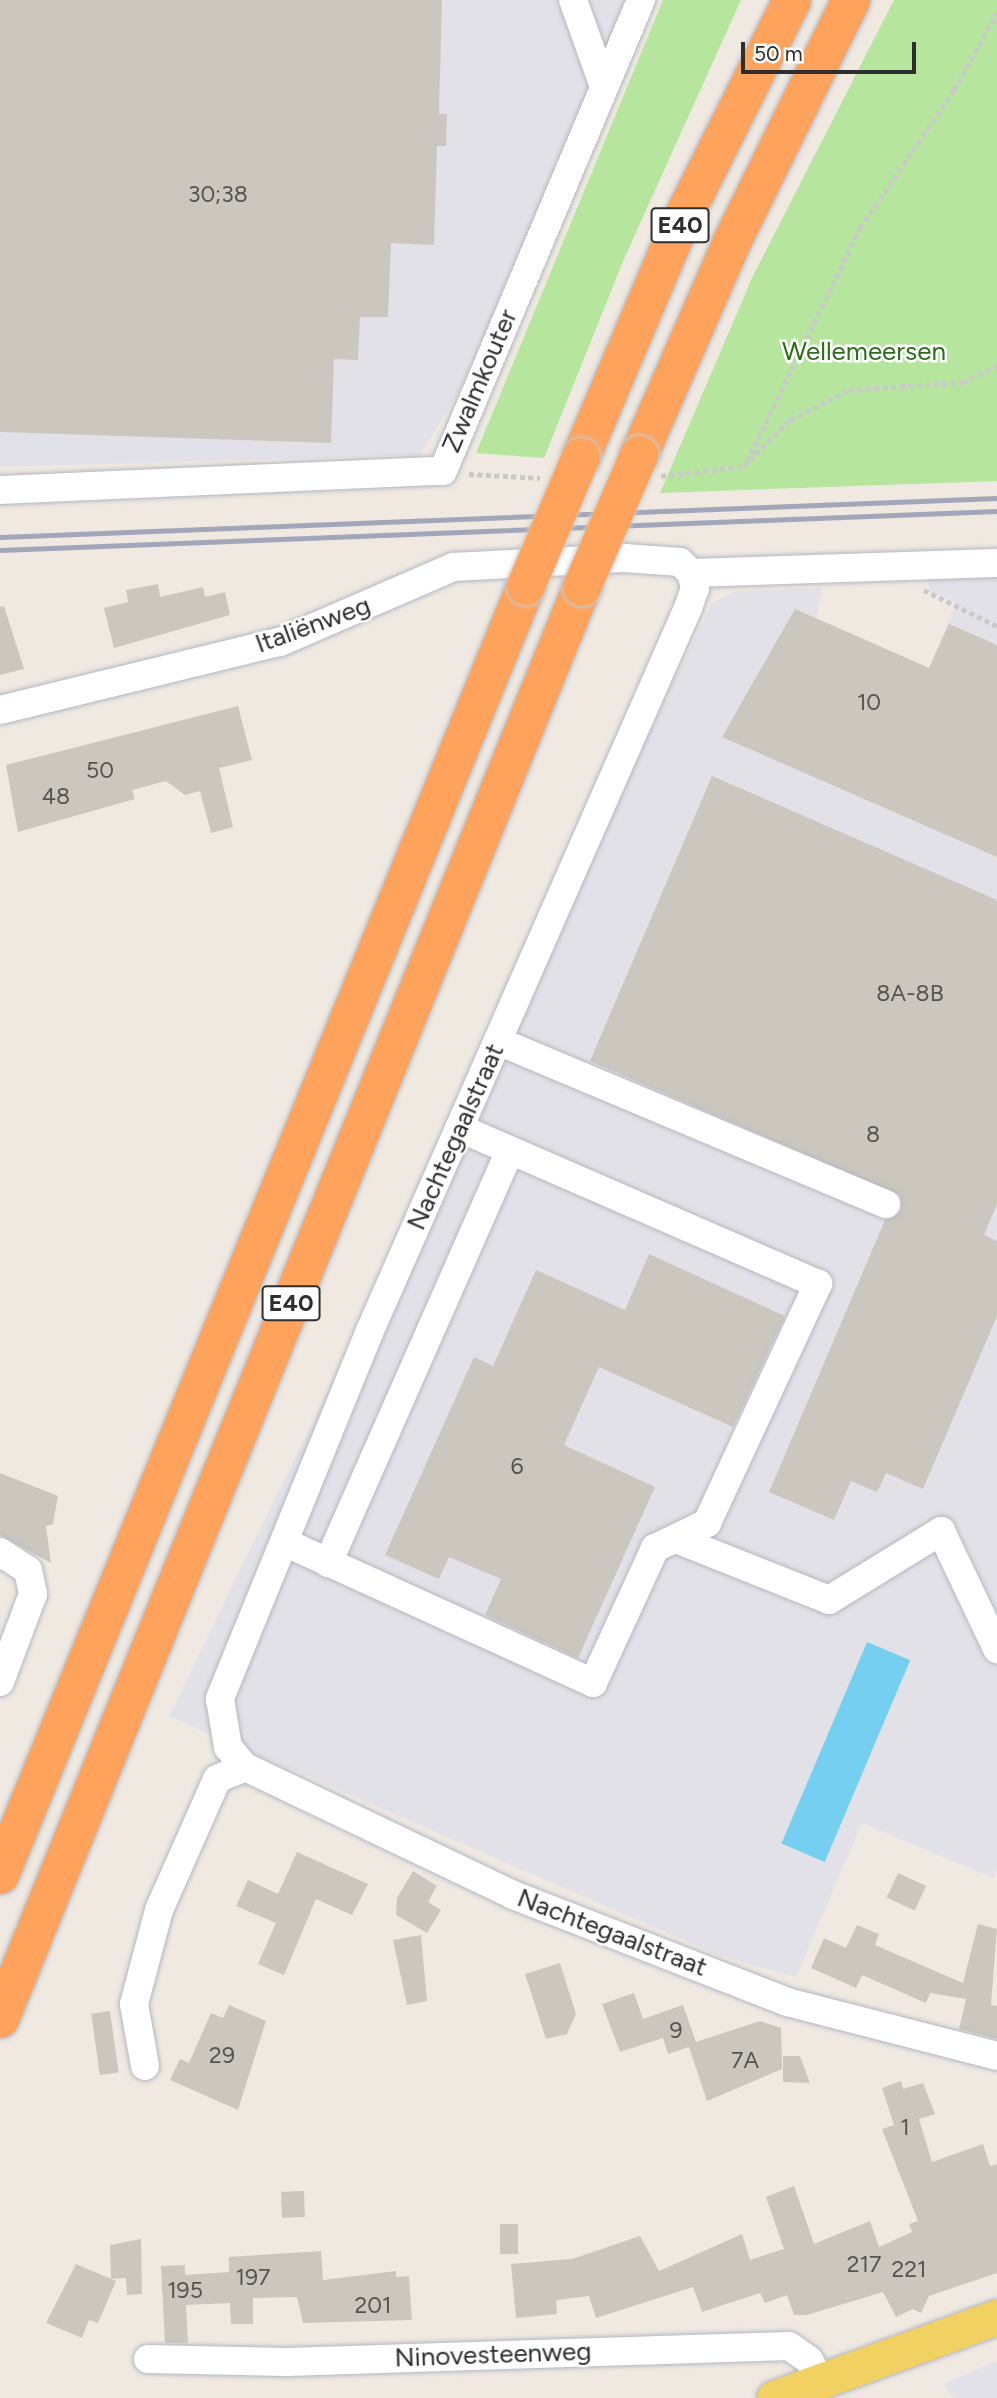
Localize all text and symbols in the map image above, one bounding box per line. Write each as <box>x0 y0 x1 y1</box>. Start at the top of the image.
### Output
scale bar <box>745 28 920 72</box>
text: 50 m <box>754 41 803 66</box>
house number: 30;38 <box>188 180 248 208</box>
road number: E40 <box>650 205 710 246</box>
street label: Zwalmkouter <box>436 305 524 457</box>
park label: Wellemeersen <box>782 336 946 368</box>
street label: Italiënweg <box>251 590 375 660</box>
house number: 10 <box>857 688 881 716</box>
house number: 50 <box>86 756 114 784</box>
house number: 48 <box>42 782 70 810</box>
house number: 8A-8B <box>876 979 944 1007</box>
street label: Nachtegaalstraat <box>401 1039 511 1235</box>
house number: 8 <box>866 1120 880 1148</box>
road number: E40 <box>261 1282 321 1324</box>
house number: 6 <box>510 1452 524 1480</box>
street label: Nachtegaalstraat <box>513 1883 711 1983</box>
house number: 9 <box>669 2016 683 2044</box>
house number: 29 <box>209 2041 235 2069</box>
house number: 7A <box>731 2046 759 2074</box>
house number: 1 <box>900 2113 910 2141</box>
house number: 217 <box>847 2250 881 2278</box>
house number: 221 <box>891 2255 927 2283</box>
house number: 197 <box>236 2263 270 2291</box>
house number: 195 <box>167 2276 203 2304</box>
house number: 201 <box>354 2291 392 2319</box>
street label: Ninovesteenweg <box>394 2336 592 2374</box>

